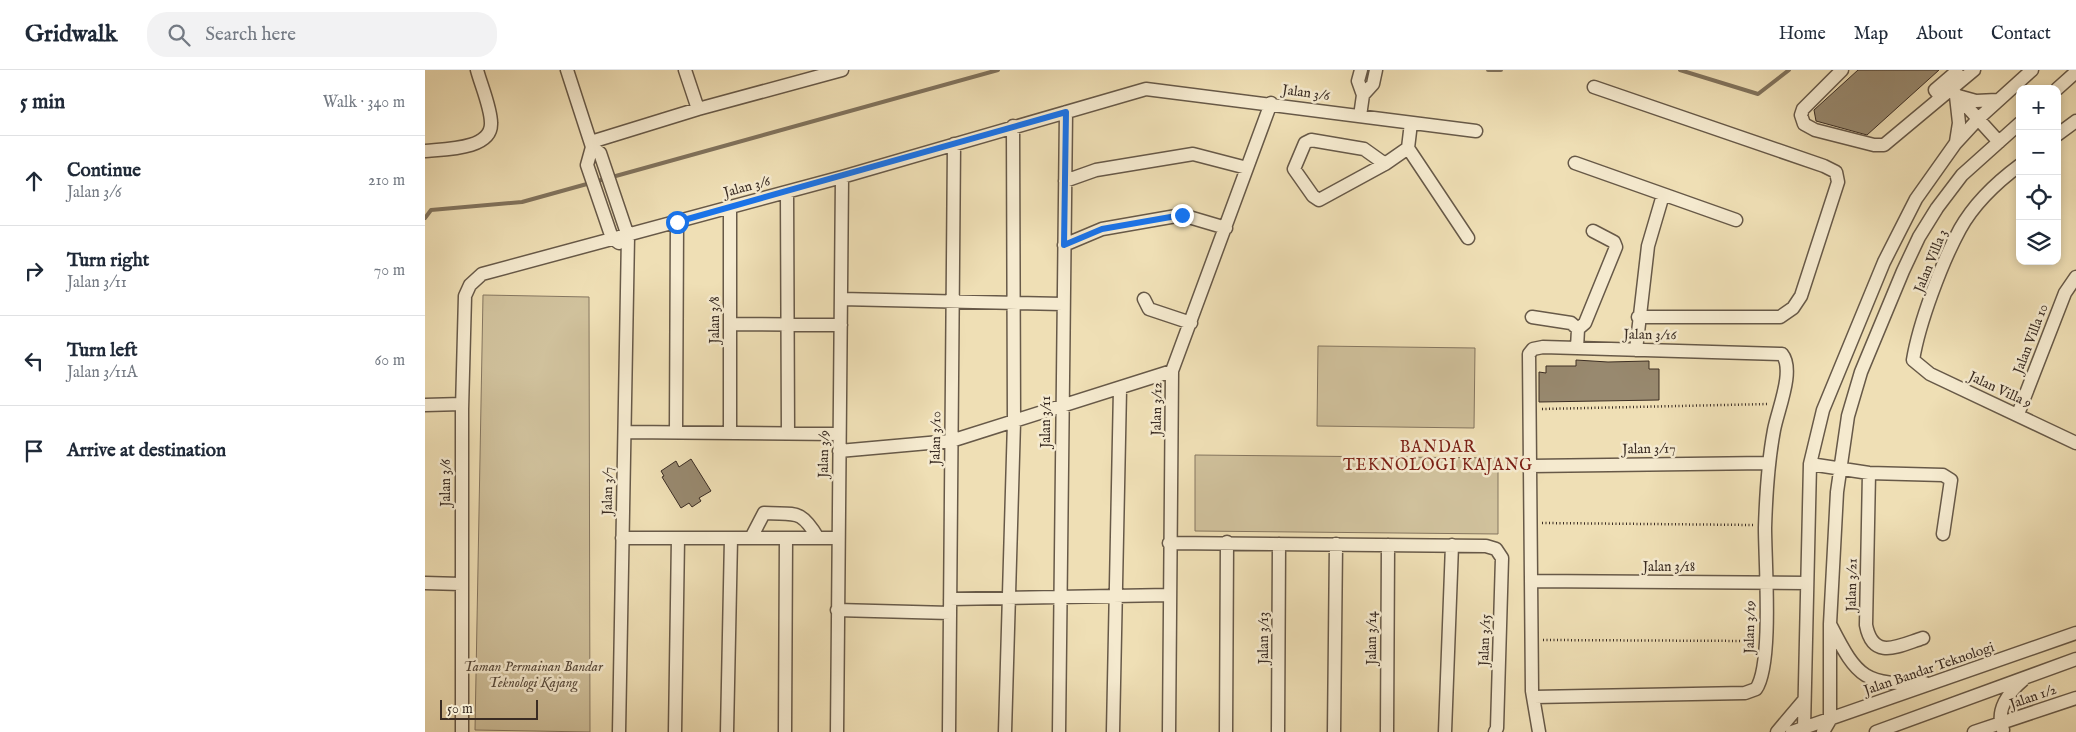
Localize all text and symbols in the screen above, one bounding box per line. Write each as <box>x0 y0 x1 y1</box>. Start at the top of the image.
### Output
search box <box>147 12 497 57</box>
text: Gridwalk <box>25 19 117 50</box>
icon: search <box>165 21 193 49</box>
text: Search here <box>205 23 296 47</box>
text: Home <box>1779 23 1826 46</box>
text: Map <box>1854 23 1888 46</box>
text: About <box>1916 23 1963 46</box>
text: Contact <box>1991 23 2051 46</box>
street label: Jalan 3/6 <box>1279 80 1332 105</box>
map controls <box>2016 85 2061 265</box>
button: + <box>2016 85 2061 130</box>
text: 5 min <box>20 89 65 116</box>
text: Walk · 340 m <box>323 93 405 113</box>
button: − <box>2016 130 2061 175</box>
text: Continue <box>67 159 141 183</box>
icon: ahead <box>20 167 48 195</box>
text: 210 m <box>368 171 405 191</box>
street label: Jalan 3/6 <box>720 172 773 202</box>
button: locate <box>2016 175 2061 220</box>
text: Jalan 3/6 <box>67 183 121 203</box>
route end <box>1171 204 1194 227</box>
route start <box>666 211 689 234</box>
button: layers <box>2016 220 2061 265</box>
street label: Jalan Villa 3 <box>1909 227 1952 297</box>
text: Turn right <box>67 249 149 273</box>
icon: right <box>20 257 48 285</box>
text: 70 m <box>374 261 405 281</box>
text: Jalan 3/11 <box>67 273 127 293</box>
street label: Jalan 3/8 <box>706 296 724 346</box>
street label: Jalan Villa 10 <box>2009 301 2053 378</box>
street label: Jalan 3/16 <box>1621 326 1678 344</box>
text: Turn left <box>67 339 138 363</box>
icon: left <box>20 347 48 375</box>
text: 60 m <box>375 351 405 371</box>
text: Jalan 3/11A <box>67 363 138 383</box>
street label: Jalan Villa 9 <box>1964 367 2034 412</box>
street label: Jalan 3/12 <box>1147 382 1166 438</box>
street label: Jalan 3/11 <box>1037 396 1055 450</box>
street label: Jalan 3/10 <box>926 411 945 467</box>
street label: Jalan 3/9 <box>815 430 833 480</box>
icon: arrive <box>20 437 48 465</box>
district label: BANDAR TEKNOLOGI KAJANG <box>1343 438 1533 476</box>
text: Arrive at destination <box>67 439 226 463</box>
street label: Jalan 3/17 <box>1620 440 1676 459</box>
street label: Jalan 3/6 <box>437 458 455 509</box>
street label: Jalan 3/7 <box>599 467 617 517</box>
street label: Jalan 3/18 <box>1641 558 1695 576</box>
street label: Jalan 3/21 <box>1842 558 1861 614</box>
street label: Jalan 3/19 <box>1741 600 1759 656</box>
street label: Jalan 3/14 <box>1363 611 1381 667</box>
street label: Jalan 3/13 <box>1255 612 1273 666</box>
street label: Jalan 3/15 <box>1475 614 1495 668</box>
street label: Jalan Bandar Teknologi <box>1860 638 1997 700</box>
park label: Taman Permainan Bandar Teknologi Kajang <box>463 658 604 693</box>
street label: Jalan 1/2 <box>2005 680 2059 714</box>
scale bar <box>440 697 537 720</box>
text: 50 m <box>447 700 473 718</box>

